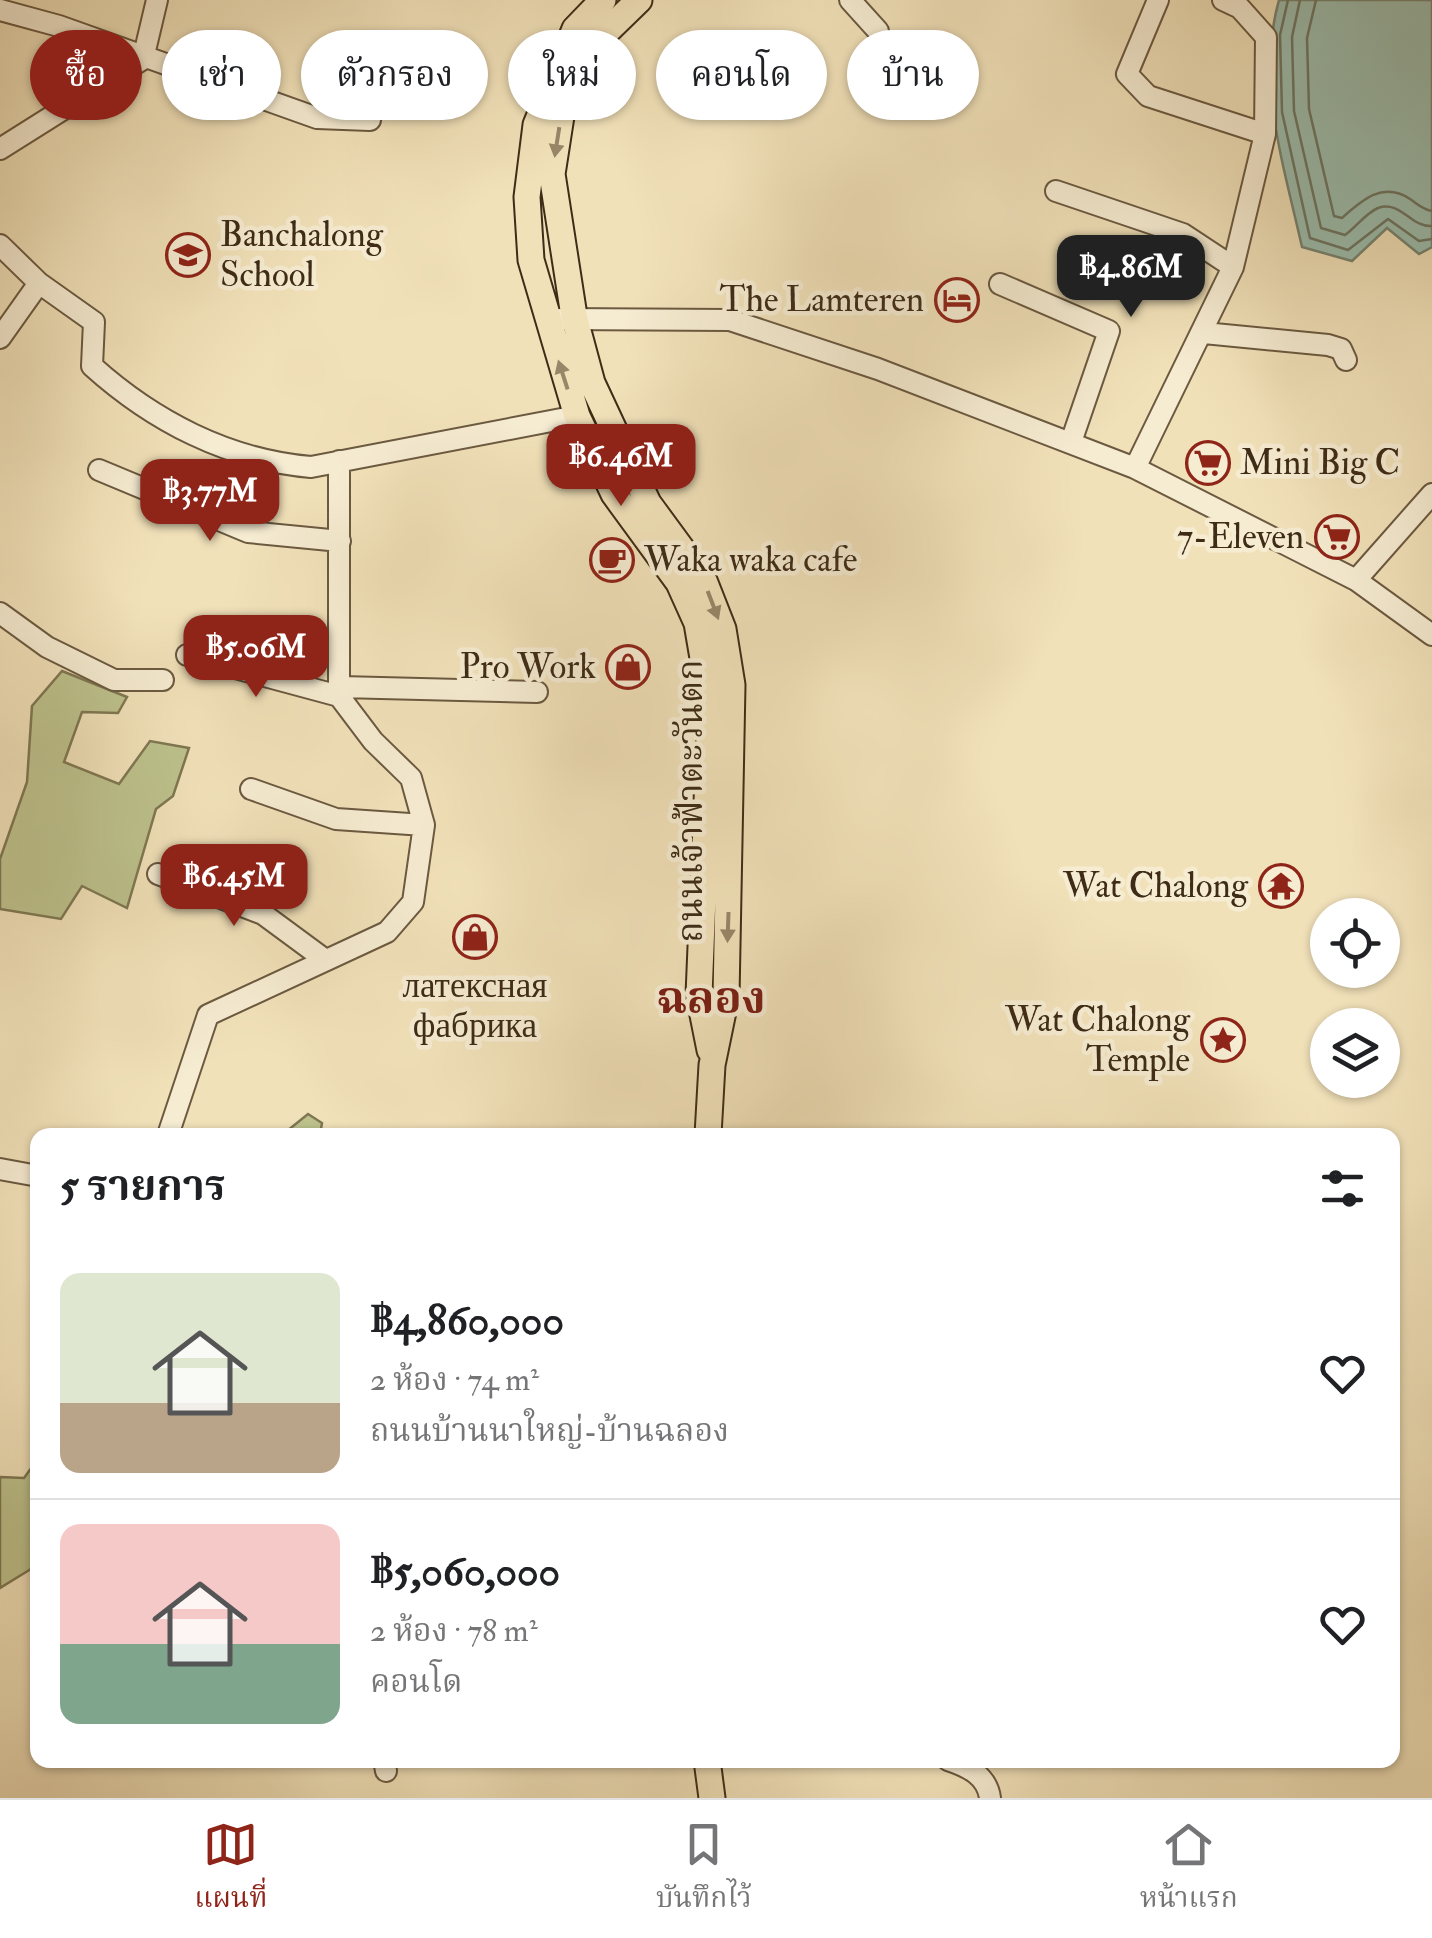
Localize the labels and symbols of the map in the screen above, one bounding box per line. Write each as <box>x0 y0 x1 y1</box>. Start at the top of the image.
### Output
one-way arrow <box>549 127 564 158</box>
place label: Banchalong School <box>220 213 384 297</box>
school or university icon: Banchalong School <box>165 232 211 278</box>
pin: ฿4.86M <box>1050 235 1212 320</box>
hotel icon: The Lamteren <box>934 277 980 323</box>
place label: The Lamteren <box>719 278 924 322</box>
one-way arrow <box>555 360 570 390</box>
pin: ฿6.46M <box>540 424 702 509</box>
supermarket icon: Mini Big C <box>1185 440 1231 486</box>
place label: Mini Big C <box>1240 441 1400 485</box>
pin: ฿3.77M <box>129 459 291 544</box>
supermarket icon: 7-Eleven <box>1314 514 1360 560</box>
place label: 7-Eleven <box>1177 515 1304 559</box>
cafe icon: Waka waka cafe <box>589 537 635 583</box>
place label: Waka waka cafe <box>643 538 857 582</box>
one-way arrow <box>706 590 722 620</box>
pin: ฿5.06M <box>175 615 337 700</box>
shop icon: Pro Work <box>605 644 651 690</box>
place label: Pro Work <box>460 645 596 689</box>
street label: ถนนเจ้าฟ้าตะวันตก <box>669 659 713 943</box>
pin: ฿6.45M <box>153 844 315 929</box>
temple icon: Wat Chalong <box>1258 863 1304 909</box>
place label: Wat Chalong <box>1062 864 1249 908</box>
one-way arrow <box>720 912 736 944</box>
shop icon: латексная фабрика <box>452 914 498 960</box>
place label: латексная фабрика <box>403 964 547 1048</box>
district label: ฉลอง <box>656 971 766 1027</box>
place label: Wat Chalong Temple <box>1004 998 1191 1082</box>
place icon: Wat Chalong Temple <box>1200 1017 1246 1063</box>

